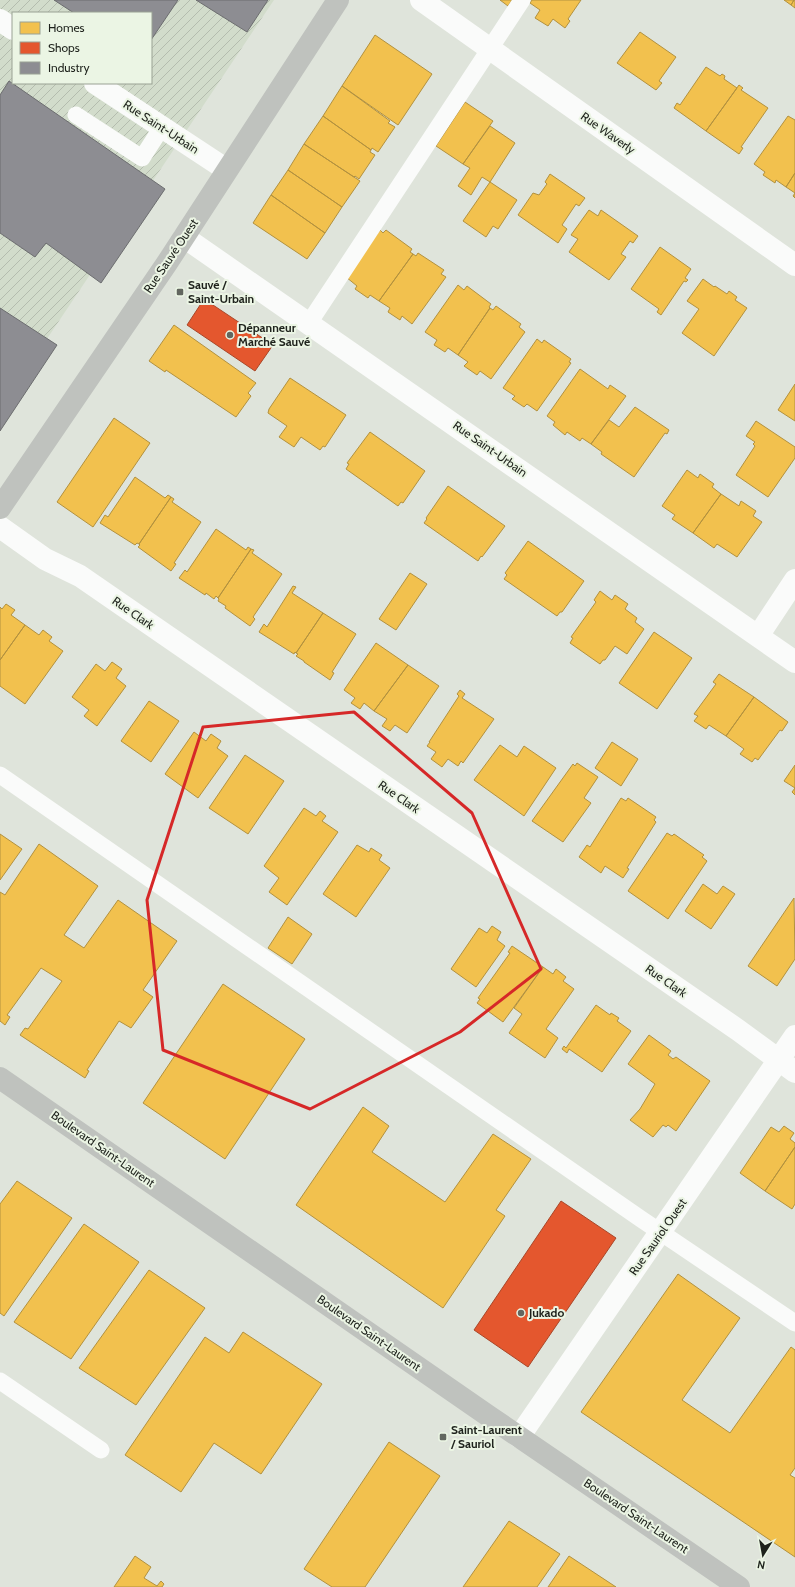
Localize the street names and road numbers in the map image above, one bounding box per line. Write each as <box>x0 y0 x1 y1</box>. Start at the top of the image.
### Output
street label: Rue Saint-Urbain <box>121 97 202 157</box>
street label: Rue Waverly <box>578 108 638 157</box>
street label: Rue Sauvé Ouest <box>140 216 201 296</box>
street label: Rue Saint-Urbain <box>450 417 531 480</box>
street label: Rue Clark <box>110 593 157 633</box>
street label: Rue Clark <box>376 777 423 817</box>
street label: Rue Clark <box>643 961 690 1001</box>
street label: Boulevard Saint-Laurent <box>49 1107 158 1190</box>
street label: Rue Sauriol Ouest <box>626 1195 690 1278</box>
street label: Boulevard Saint-Laurent <box>315 1291 424 1374</box>
street label: Boulevard Saint-Laurent <box>581 1475 691 1556</box>

